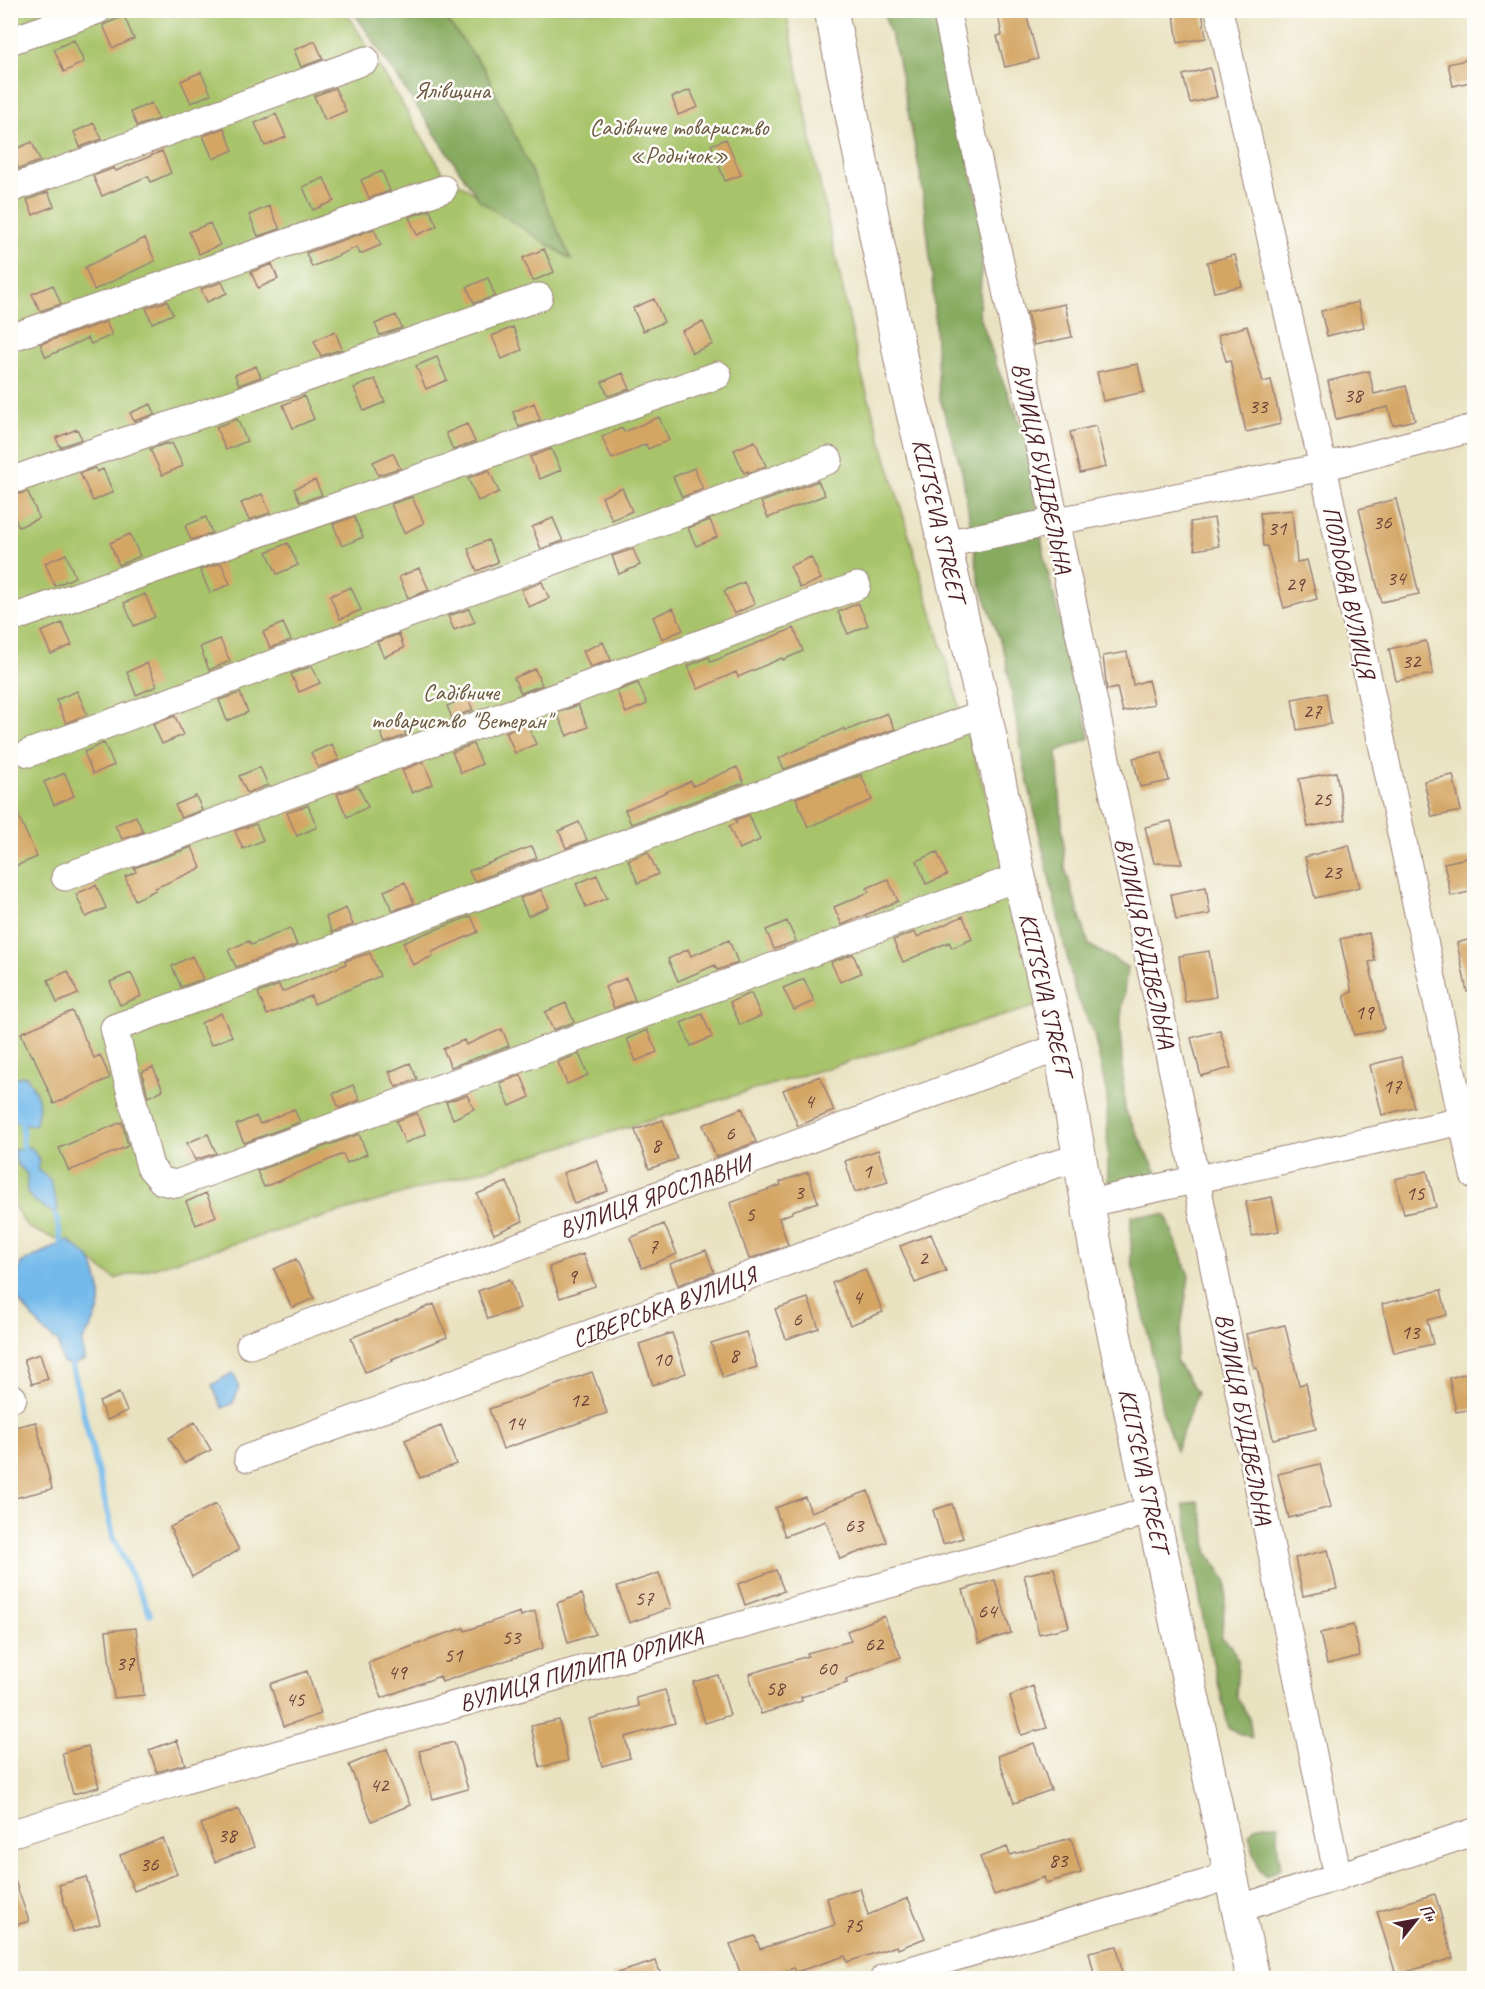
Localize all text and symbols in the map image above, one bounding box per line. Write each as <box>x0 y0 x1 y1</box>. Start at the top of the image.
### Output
park label: Ялівщина <box>414 75 491 105</box>
park label: Садівниче товариство «Роднічок» <box>590 112 770 170</box>
street label: ВУЛИЦЯ БУДІВЕЛЬНА <box>1005 360 1079 577</box>
house number: 38 <box>1344 382 1365 408</box>
house number: 33 <box>1249 393 1269 419</box>
street label: KILTSEVA STREET <box>906 436 974 610</box>
street label: ПОЛЬОВА ВУЛИЦЯ <box>1316 503 1382 684</box>
house number: 36 <box>1373 509 1392 535</box>
house number: 31 <box>1268 515 1288 541</box>
house number: 34 <box>1387 565 1408 591</box>
house number: 29 <box>1286 571 1306 597</box>
house number: 32 <box>1402 648 1422 674</box>
park label: Садівниче товариство "Ветеран" <box>371 677 557 735</box>
house number: 27 <box>1303 698 1323 724</box>
house number: 25 <box>1313 786 1333 812</box>
street label: ВУЛИЦЯ БУДІВЕЛЬНА <box>1108 835 1182 1052</box>
house number: 23 <box>1323 859 1343 885</box>
street label: KILTSEVA STREET <box>1013 910 1081 1084</box>
house number: 19 <box>1355 999 1375 1025</box>
house number: 17 <box>1383 1073 1403 1099</box>
house number: 4 <box>804 1088 816 1114</box>
house number: 6 <box>725 1120 735 1146</box>
house number: 8 <box>651 1132 663 1158</box>
street label: ВУЛИЦЯ ЯРОСЛАВНИ <box>555 1146 759 1245</box>
house number: 1 <box>862 1158 873 1184</box>
house number: 3 <box>794 1179 805 1205</box>
house number: 15 <box>1406 1180 1426 1206</box>
house number: 5 <box>745 1201 756 1227</box>
house number: 7 <box>648 1233 659 1259</box>
house number: 2 <box>918 1245 929 1271</box>
street label: СІВЕРСЬКА ВУЛИЦЯ <box>568 1259 763 1354</box>
house number: 9 <box>567 1263 578 1289</box>
house number: 4 <box>852 1284 864 1310</box>
house number: 6 <box>792 1306 802 1332</box>
street label: ВУЛИЦЯ БУДІВЕЛЬНА <box>1209 1311 1279 1528</box>
house number: 13 <box>1401 1319 1421 1345</box>
house number: 8 <box>729 1342 741 1368</box>
house number: 10 <box>653 1346 673 1372</box>
street label: KILTSEVA STREET <box>1112 1386 1177 1560</box>
house number: 12 <box>570 1387 590 1413</box>
house number: 14 <box>506 1410 527 1436</box>
house number: 63 <box>845 1512 865 1538</box>
house number: 57 <box>635 1585 655 1611</box>
house number: 64 <box>978 1598 999 1624</box>
street label: ВУЛИЦЯ ПИЛИПА ОРЛИКА <box>456 1620 707 1718</box>
house number: 53 <box>502 1624 522 1650</box>
house number: 62 <box>865 1631 885 1657</box>
house number: 51 <box>444 1642 464 1668</box>
house number: 37 <box>116 1650 136 1676</box>
house number: 60 <box>818 1655 838 1681</box>
house number: 49 <box>388 1659 408 1685</box>
house number: 58 <box>766 1675 787 1701</box>
house number: 45 <box>286 1686 306 1712</box>
house number: 42 <box>370 1772 390 1798</box>
house number: 38 <box>218 1822 239 1848</box>
house number: 83 <box>1049 1847 1069 1873</box>
house number: 36 <box>140 1851 159 1877</box>
north arrow <box>1386 1890 1446 1950</box>
text: Пн <box>1415 1900 1441 1926</box>
house number: 75 <box>844 1912 864 1938</box>

